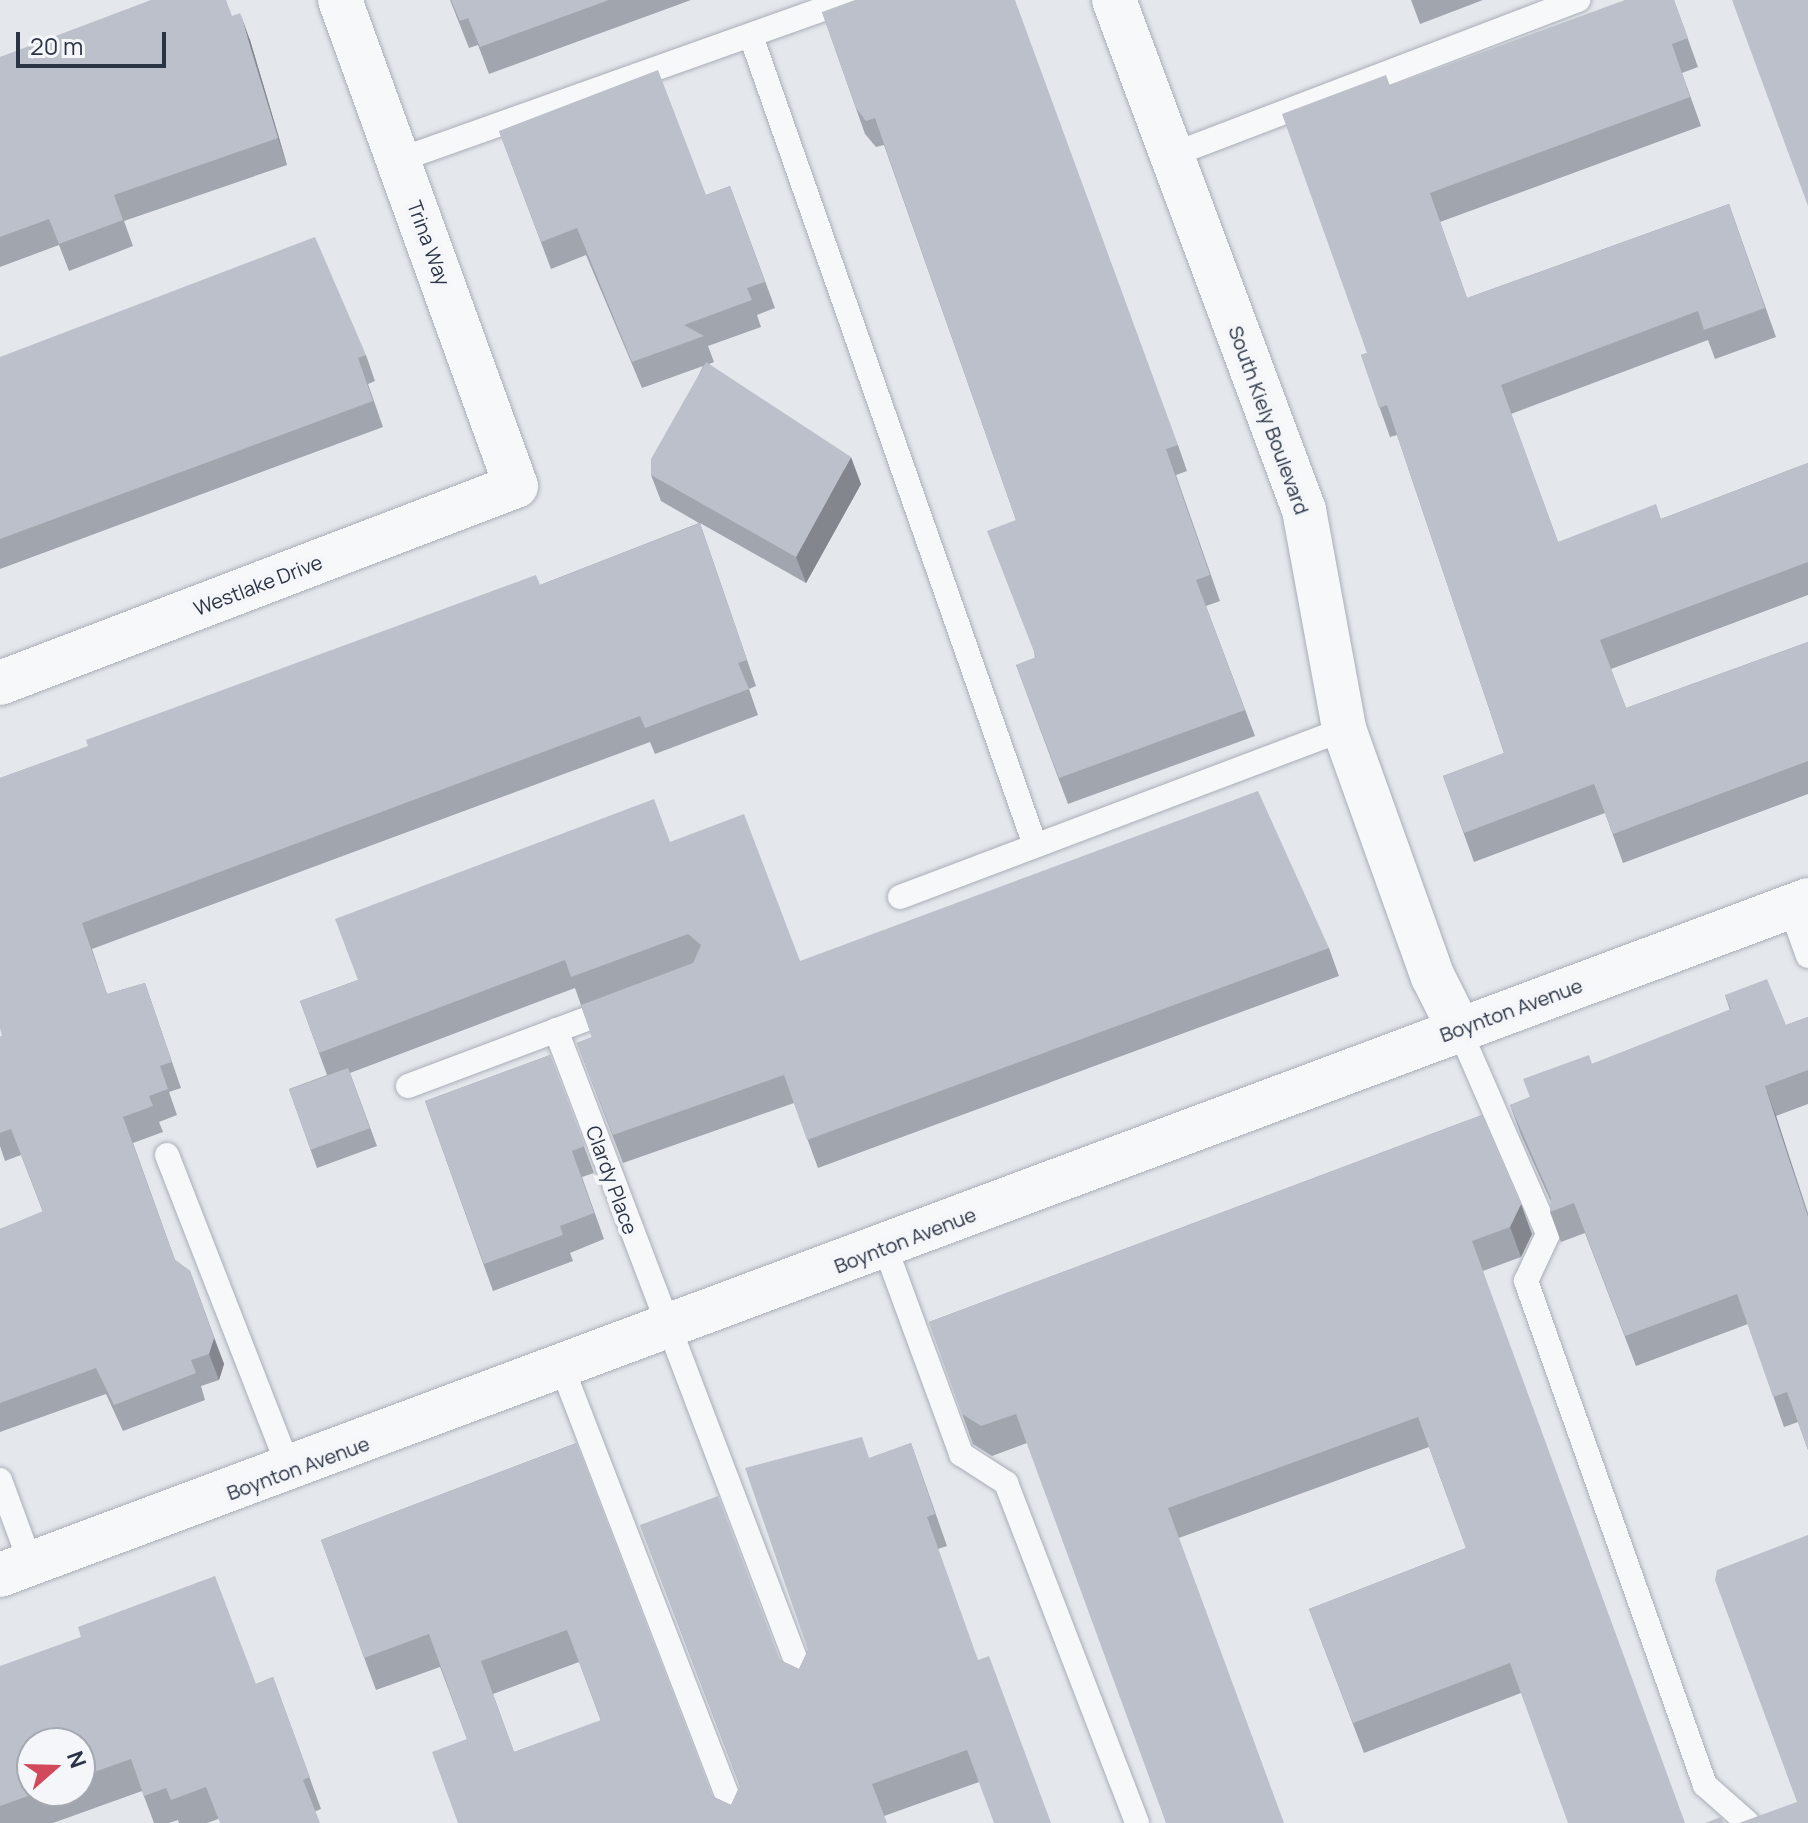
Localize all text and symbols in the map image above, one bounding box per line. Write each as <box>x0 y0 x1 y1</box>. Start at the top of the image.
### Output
scale bar <box>20 16 170 66</box>
text: 20 m <box>30 29 83 62</box>
street label: Trina Way <box>403 197 455 289</box>
street label: South Kiely Boulevard <box>1224 322 1314 518</box>
street label: Westlake Drive <box>190 549 326 621</box>
street label: Boynton Avenue <box>1436 973 1586 1047</box>
street label: Clardy Place <box>581 1122 643 1238</box>
street label: Boynton Avenue <box>831 1202 979 1278</box>
street label: Boynton Avenue <box>223 1431 373 1505</box>
north arrow <box>16 1727 96 1807</box>
text: N <box>60 1747 93 1772</box>

